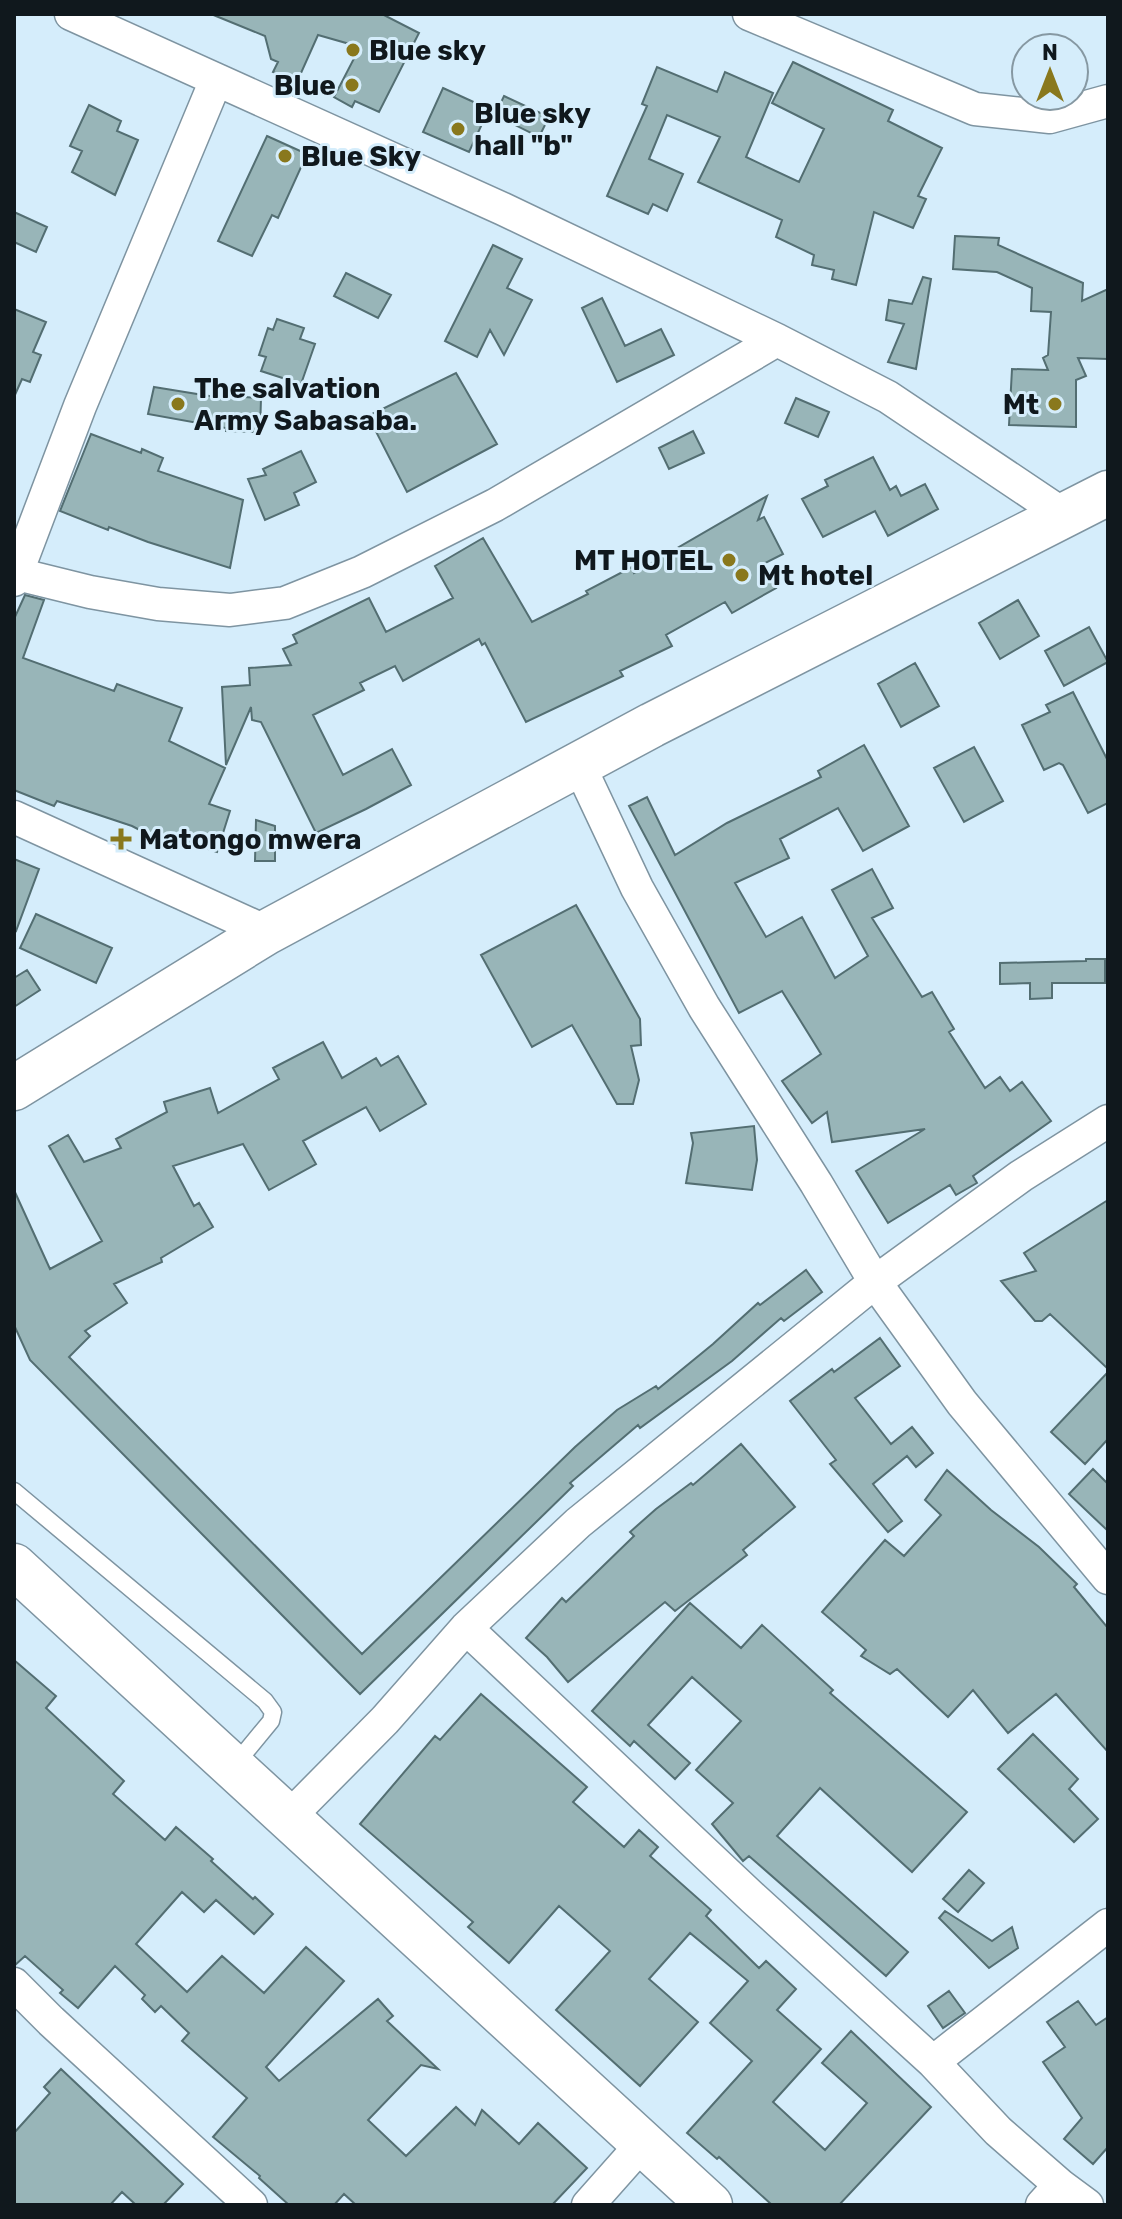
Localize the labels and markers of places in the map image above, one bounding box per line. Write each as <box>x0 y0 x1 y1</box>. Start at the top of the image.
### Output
place label: Blue sky <box>369 34 486 67</box>
marker: Blue sky <box>344 41 362 59</box>
place label: Blue <box>274 69 336 102</box>
marker: Blue <box>343 76 361 94</box>
place label: Blue sky hall "b" <box>474 97 591 162</box>
marker: Blue sky hall "b" <box>449 120 467 138</box>
place label: Blue Sky <box>301 140 421 173</box>
marker: Blue Sky <box>276 147 294 165</box>
place label: The salvation Army Sabasaba. <box>194 372 417 437</box>
place label: Mt <box>1003 388 1039 421</box>
marker: The salvation Army Sabasaba. <box>169 395 187 413</box>
marker: Mt <box>1046 395 1064 413</box>
place label: MT HOTEL <box>574 544 713 577</box>
marker: MT HOTEL <box>720 551 738 569</box>
place label: Mt hotel <box>758 559 873 592</box>
marker: Mt hotel <box>733 566 751 584</box>
place label: Matongo mwera <box>139 823 362 856</box>
marker: Matongo mwera <box>110 828 132 850</box>

